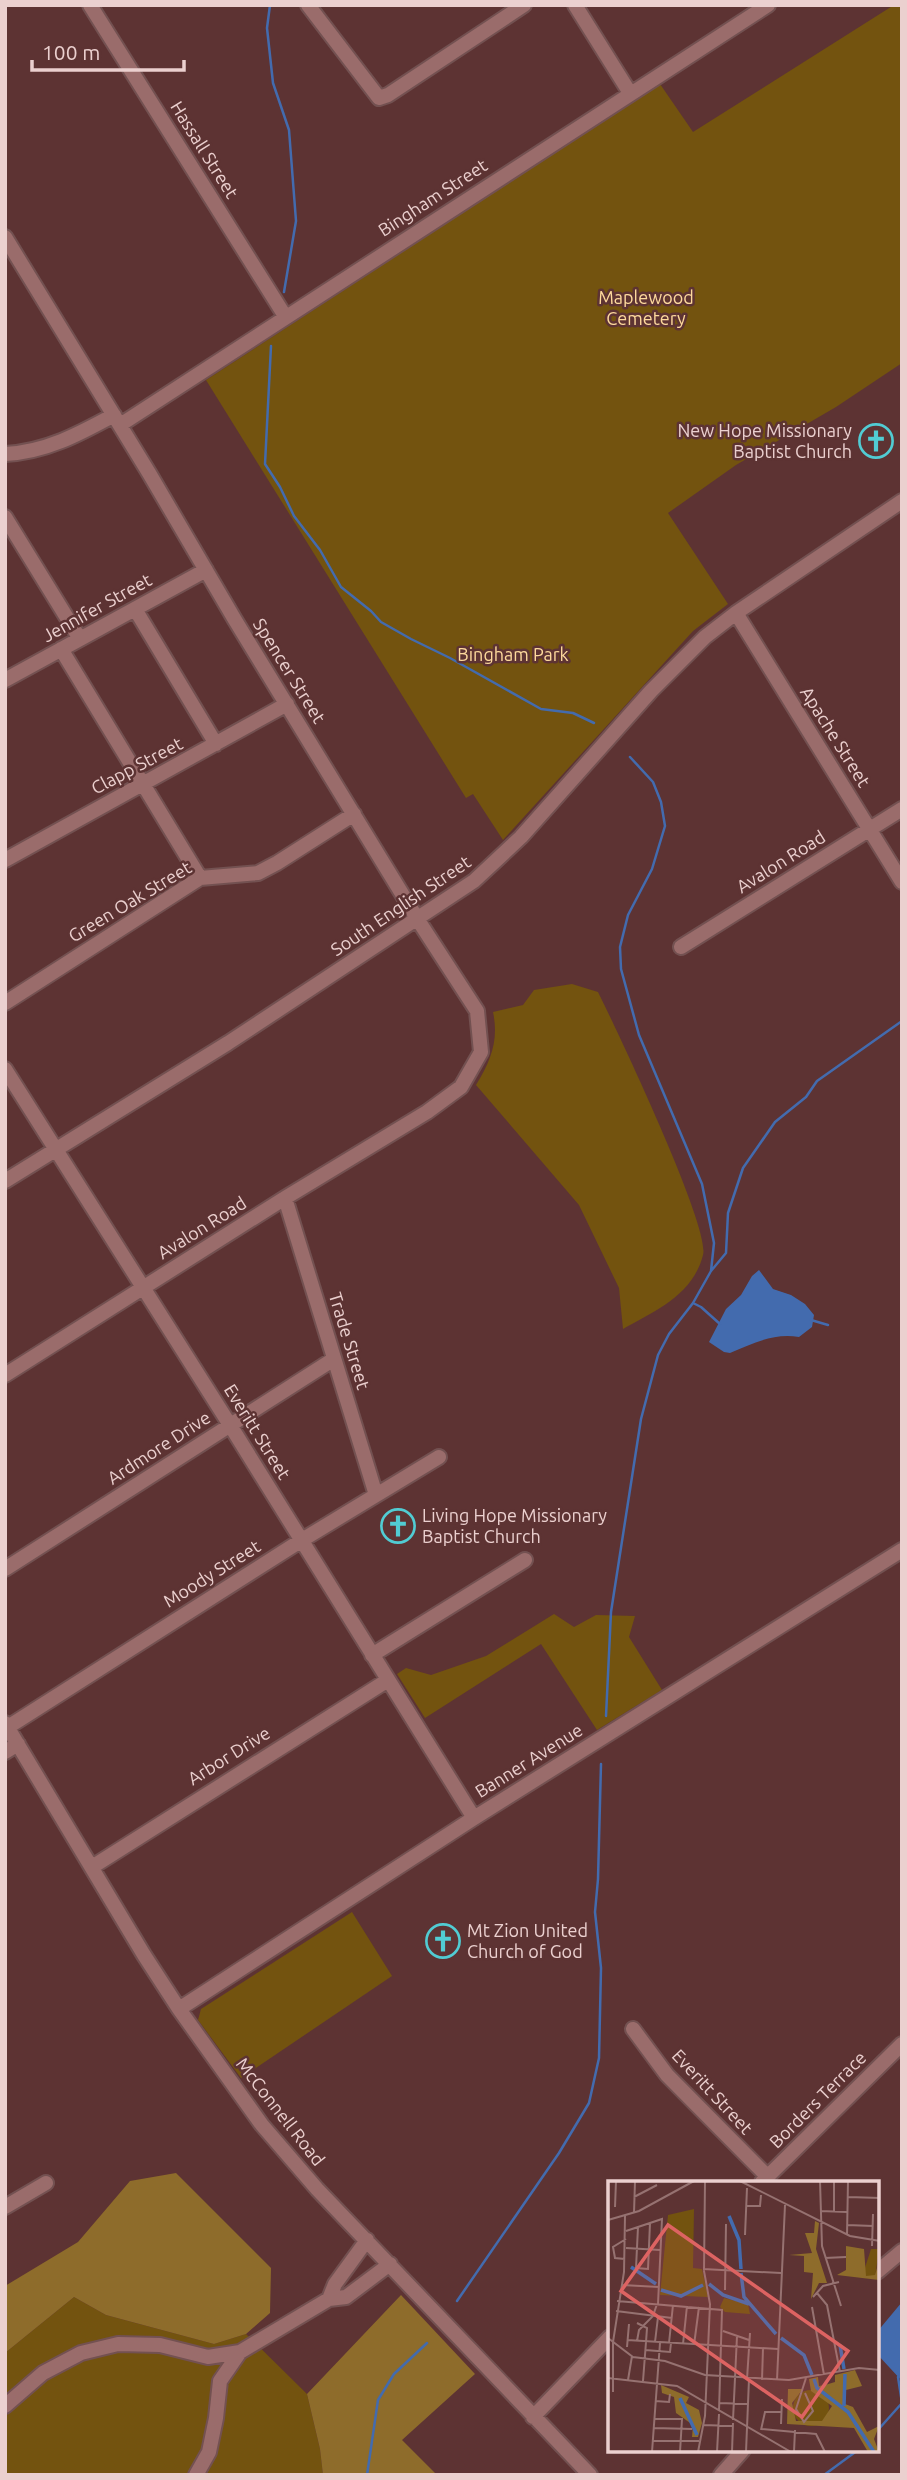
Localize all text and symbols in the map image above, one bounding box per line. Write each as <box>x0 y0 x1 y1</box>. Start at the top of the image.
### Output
scale bar <box>32 28 184 72</box>
text: 100 m <box>42 40 100 64</box>
street label: Hassall Street <box>167 97 243 202</box>
street label: Bingham Street <box>374 154 491 240</box>
park label: Maplewood Cemetery <box>598 287 694 328</box>
place label: New Hope Missionary Baptist Church <box>677 420 852 461</box>
church icon: New Hope Missionary Baptist Church <box>857 422 895 460</box>
street label: Jennifer Street <box>38 569 155 645</box>
street label: Spencer Street <box>250 614 330 726</box>
park label: Bingham Park <box>457 644 569 664</box>
street label: Apache Street <box>797 683 875 790</box>
street label: Clapp Street <box>87 733 186 798</box>
street label: Avalon Road <box>733 826 828 896</box>
street label: South English Street <box>327 851 474 959</box>
street label: Green Oak Street <box>64 857 195 946</box>
street label: Avalon Road <box>154 1192 249 1262</box>
street label: Trade Street <box>326 1290 374 1392</box>
street label: Everitt Street <box>221 1380 295 1483</box>
street label: Ardmore Drive <box>103 1407 214 1488</box>
place label: Living Hope Missionary Baptist Church <box>422 1505 607 1546</box>
church icon: Living Hope Missionary Baptist Church <box>379 1507 417 1545</box>
street label: Moody Street <box>159 1535 264 1611</box>
street label: Banner Avenue <box>471 1719 586 1801</box>
street label: Arbor Drive <box>184 1722 273 1788</box>
place label: Mt Zion United Church of God <box>467 1920 588 1961</box>
church icon: Mt Zion United Church of God <box>424 1922 462 1960</box>
street label: Everitt Street <box>668 2045 757 2138</box>
street label: Borders Terrace <box>765 2047 870 2152</box>
street label: McConnell Road <box>233 2054 329 2169</box>
inset map <box>608 2181 879 2452</box>

